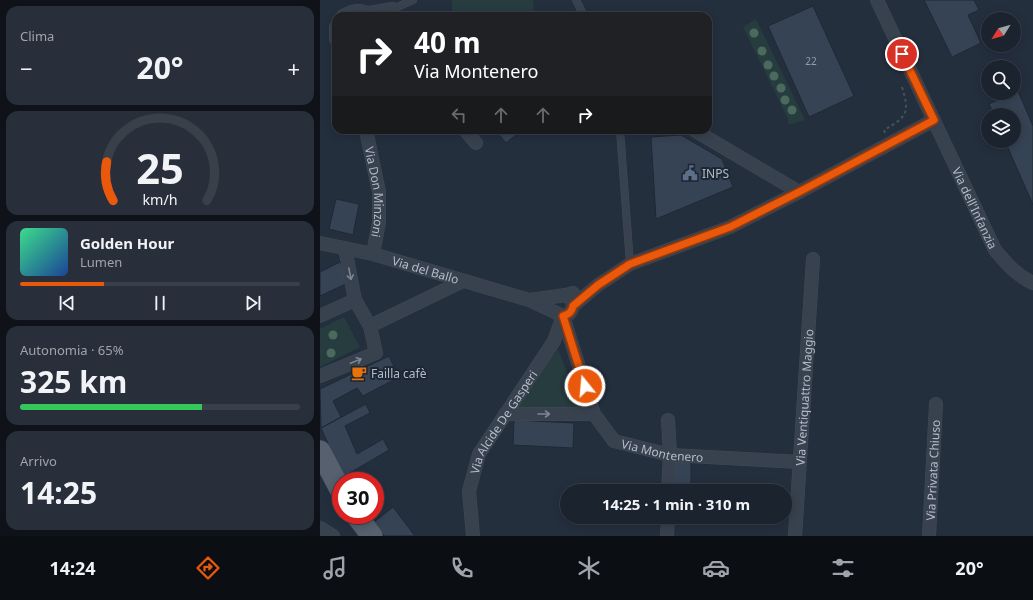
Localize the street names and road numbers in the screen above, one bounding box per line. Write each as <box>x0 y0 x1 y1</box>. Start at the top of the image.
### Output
street label: Via Don Minzoni <box>361 145 388 239</box>
street label: Via dell'Infanzia <box>949 164 1002 252</box>
street label: Via del Ballo <box>390 252 461 287</box>
street label: Via Ventiquattro Maggio <box>791 328 817 466</box>
street label: Via Alcide De Gasperi <box>466 367 541 476</box>
street label: Via Privata Chiuso <box>921 419 944 521</box>
street label: Via Montenero <box>620 435 704 465</box>

